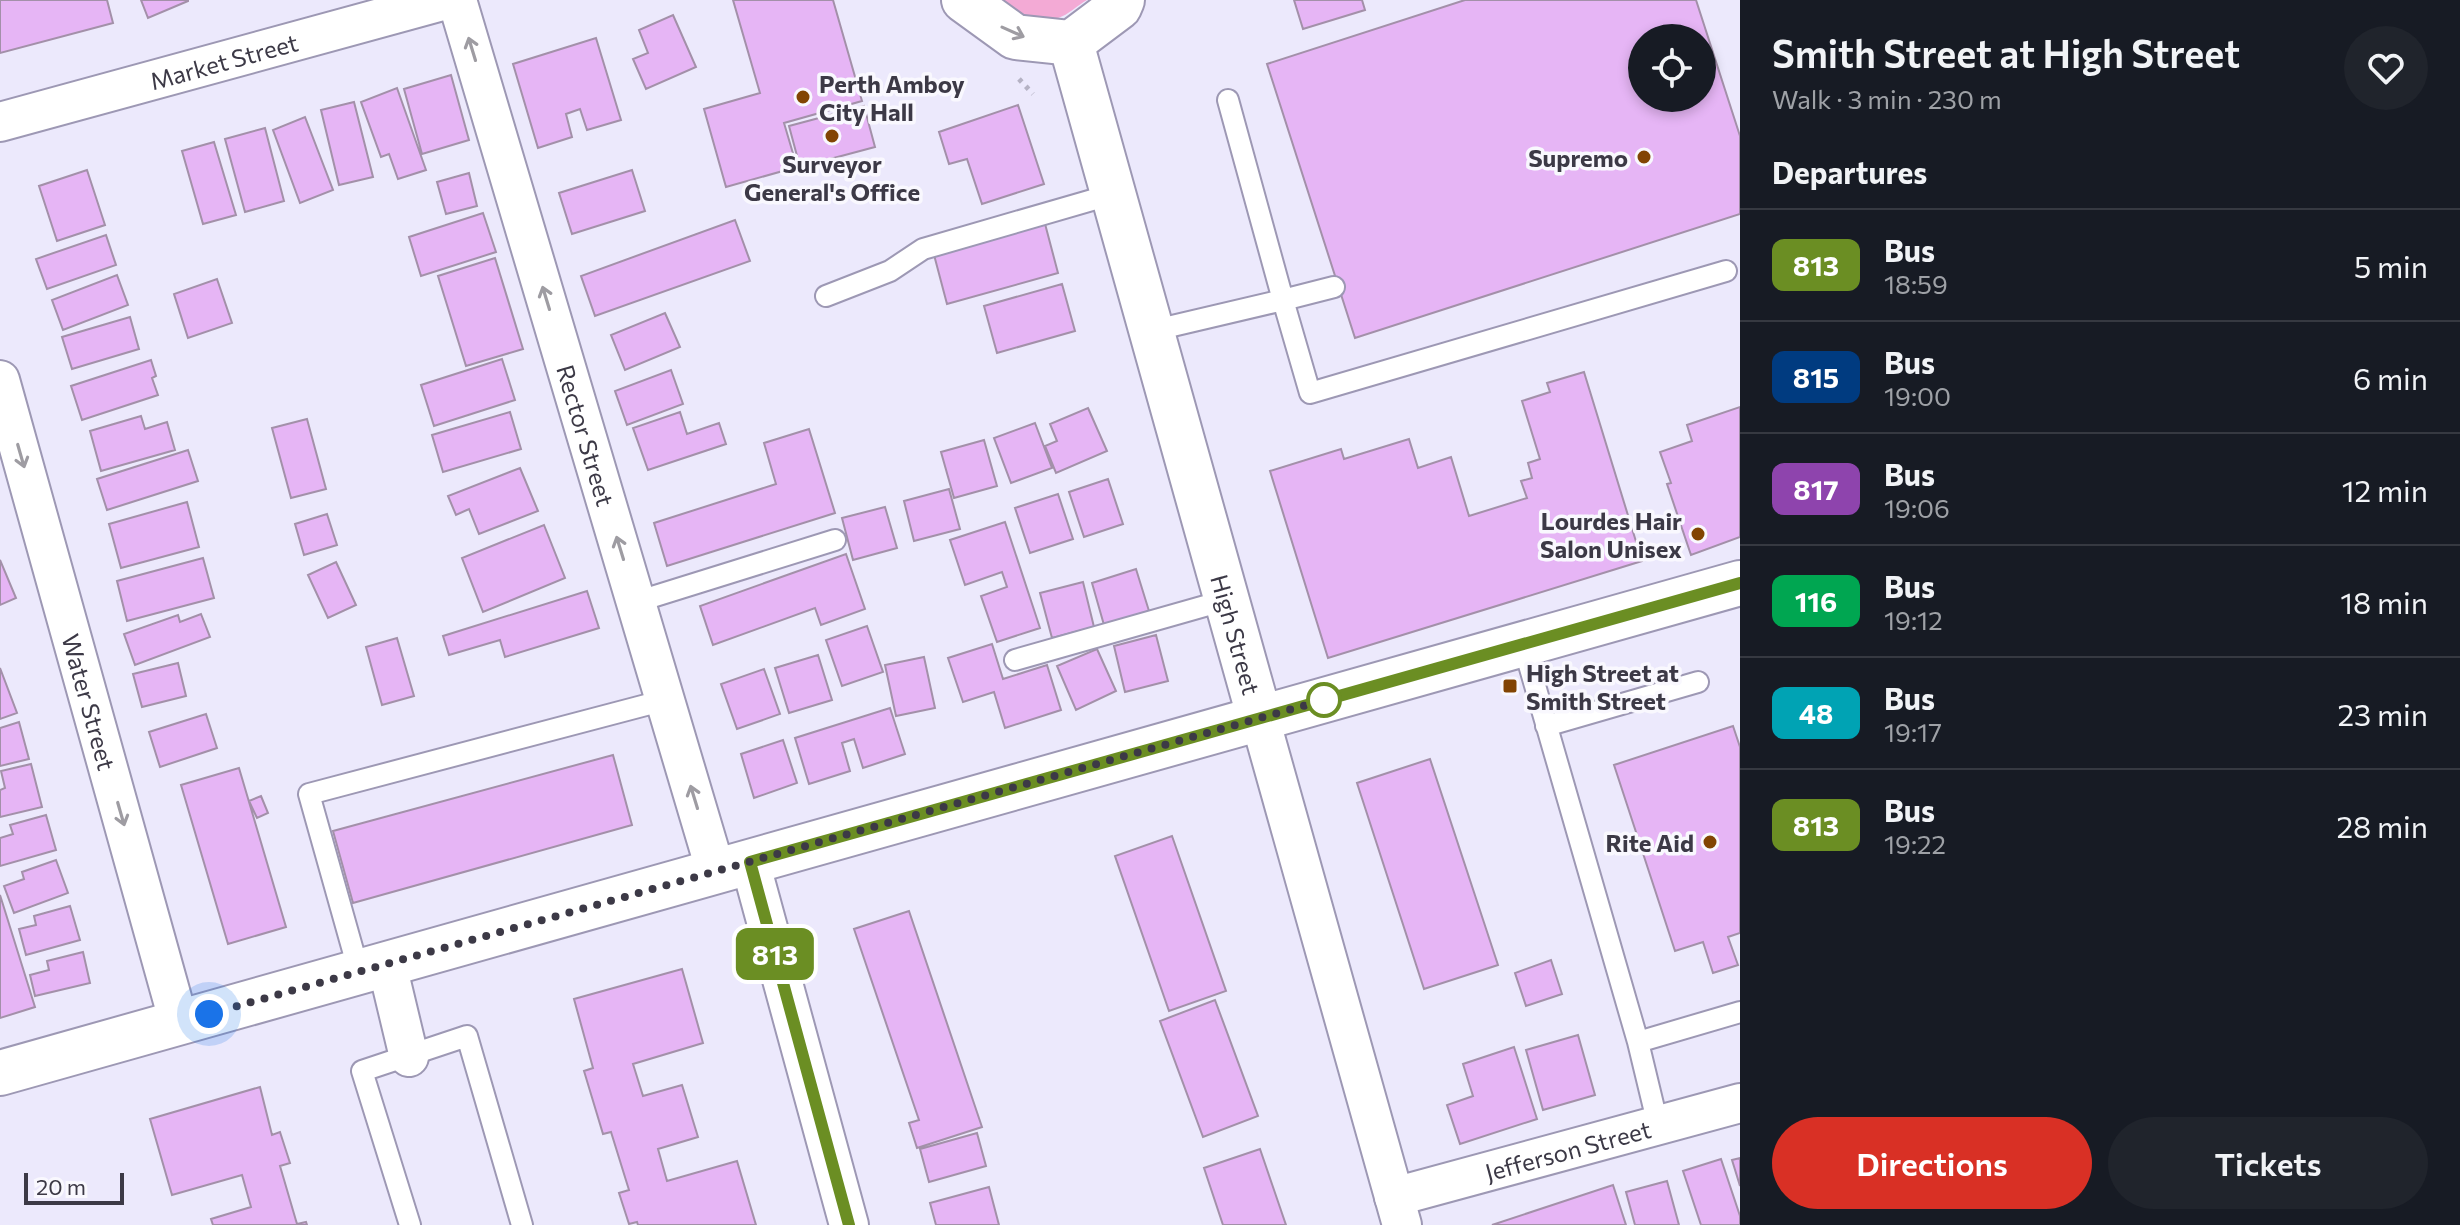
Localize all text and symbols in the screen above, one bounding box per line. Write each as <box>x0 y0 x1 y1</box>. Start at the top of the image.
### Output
map controls <box>1628 24 1716 112</box>
button: locate <box>1628 24 1716 112</box>
one-way arrow <box>1000 26 1025 41</box>
button: heart <box>2344 26 2428 110</box>
street label: Market Street <box>147 27 301 95</box>
text: Smith Street at High Street <box>1772 29 2240 76</box>
one-way arrow <box>464 37 479 63</box>
place label: Perth Amboy City Hall <box>819 69 965 126</box>
text: Walk · 3 min · 230 m <box>1772 83 2002 114</box>
marker: Perth Amboy City Hall <box>794 88 812 106</box>
marker: Surveyor General's Office <box>823 127 841 145</box>
place label: Supremo <box>1528 143 1628 172</box>
marker: Supremo <box>1635 148 1653 166</box>
place label: Surveyor General's Office <box>744 149 920 206</box>
text: Departures <box>1772 153 1927 190</box>
text: Bus <box>1884 231 1935 268</box>
text: 5 min <box>2354 247 2428 284</box>
text: 813 <box>1793 248 1839 282</box>
text: 18:59 <box>1884 268 1948 299</box>
one-way arrow <box>538 286 553 312</box>
text: Bus <box>1884 343 1935 380</box>
text: 6 min <box>2353 359 2428 396</box>
text: 815 <box>1793 360 1839 394</box>
street label: Rector Street <box>552 361 621 509</box>
text: 19:00 <box>1884 380 1951 411</box>
one-way arrow <box>14 442 29 468</box>
text: Bus <box>1884 455 1935 492</box>
text: 12 min <box>2342 471 2428 508</box>
text: 817 <box>1793 472 1839 506</box>
text: 19:06 <box>1884 492 1950 523</box>
place label: Lourdes Hair Salon Unisex <box>1540 506 1682 563</box>
marker: Lourdes Hair Salon Unisex <box>1689 525 1707 543</box>
one-way arrow <box>612 535 627 561</box>
text: Bus <box>1884 567 1935 604</box>
street label: High Street <box>1206 571 1267 698</box>
text: 18 min <box>2340 583 2428 620</box>
text: 116 <box>1795 584 1837 618</box>
text: 19:12 <box>1884 604 1943 635</box>
street label: Water Street <box>57 630 122 773</box>
place label: High Street at Smith Street <box>1526 658 1679 715</box>
marker: High Street at Smith Street <box>1501 677 1519 695</box>
text: Bus <box>1884 679 1935 716</box>
unlabelled marker <box>1307 683 1341 717</box>
text: 23 min <box>2337 695 2428 732</box>
text: 48 <box>1799 696 1833 730</box>
text: 19:17 <box>1884 716 1942 747</box>
one-way arrow <box>686 785 700 810</box>
text: Bus <box>1884 791 1935 828</box>
one-way arrow <box>114 800 129 826</box>
text: 28 min <box>2336 807 2428 844</box>
text: 813 <box>1793 808 1839 842</box>
place label: Rite Aid <box>1605 828 1694 857</box>
text: 19:22 <box>1884 828 1946 859</box>
marker: Rite Aid <box>1701 833 1719 851</box>
line badge: 813 <box>729 928 821 980</box>
text: 813 <box>752 937 798 971</box>
your location <box>189 994 229 1034</box>
street label: Jefferson Street <box>1482 1113 1654 1186</box>
button: Directions <box>1772 1117 2092 1209</box>
button: Tickets <box>2108 1117 2428 1209</box>
scale bar <box>24 1169 124 1205</box>
text: 20 m <box>36 1173 86 1200</box>

